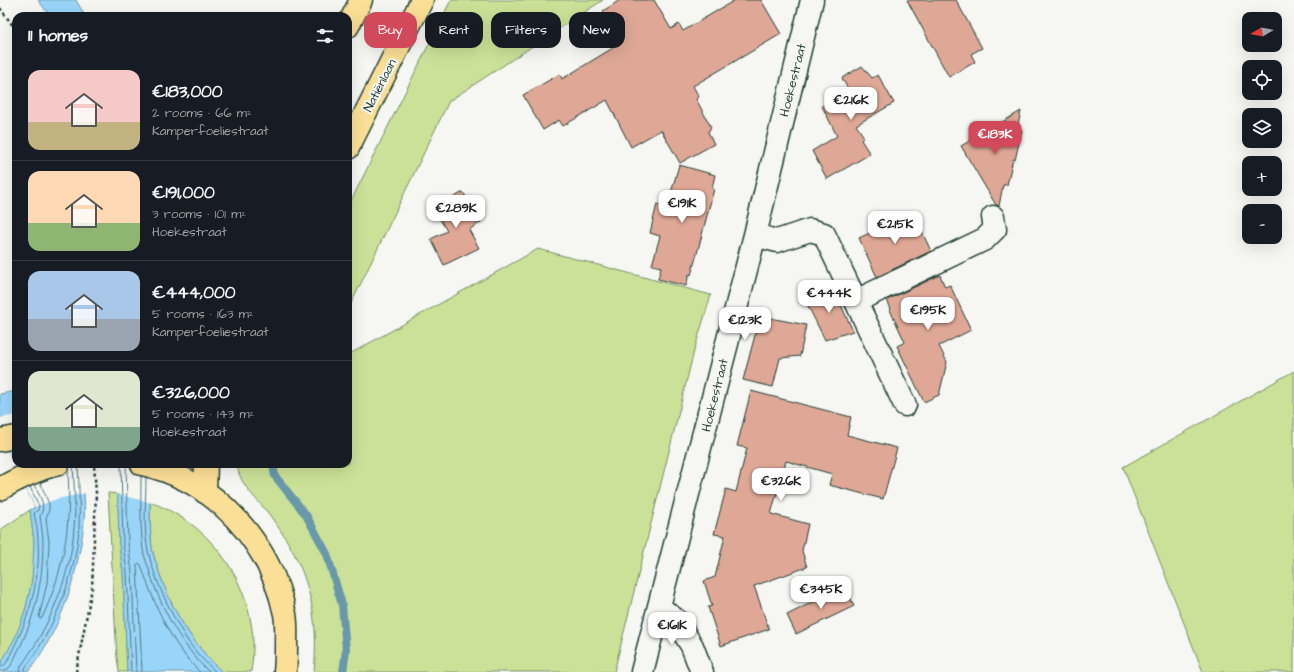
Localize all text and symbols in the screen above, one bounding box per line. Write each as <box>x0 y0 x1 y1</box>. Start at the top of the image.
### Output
chip: Buy <box>364 12 417 48</box>
chip: Rent <box>425 12 483 48</box>
chip: Filters <box>491 12 561 48</box>
chip: New <box>569 12 625 48</box>
north arrow <box>1242 12 1282 52</box>
map controls <box>1242 12 1282 244</box>
text: 11 homes <box>28 24 88 48</box>
icon: filters <box>314 25 336 47</box>
street label: Hoekestraat <box>775 41 811 119</box>
street label: Natiënlaan <box>359 55 401 115</box>
button: locate <box>1242 60 1282 100</box>
text: €183,000 <box>152 80 223 104</box>
icon: home <box>60 86 108 134</box>
pin: €216K <box>823 87 879 121</box>
text: €216K <box>833 91 869 109</box>
text: 2 rooms · 66 m² <box>152 104 252 122</box>
button: layers <box>1242 108 1282 148</box>
pin: €183K <box>967 121 1023 155</box>
text: Kamperfoeliestraat <box>152 122 269 140</box>
text: €183K <box>978 125 1012 143</box>
button: + <box>1242 156 1282 196</box>
text: €191,000 <box>152 181 215 205</box>
icon: home <box>60 187 108 235</box>
pin: €191K <box>654 190 710 224</box>
text: €191K <box>668 194 696 212</box>
pin: €289K <box>428 195 484 229</box>
text: €289K <box>435 199 477 217</box>
button: − <box>1242 204 1282 244</box>
text: 3 rooms · 101 m² <box>152 205 246 223</box>
pin: €215K <box>867 211 923 245</box>
text: €215K <box>877 215 913 233</box>
text: Hoekestraat <box>152 223 227 241</box>
pin: €444K <box>801 280 857 314</box>
text: €444,000 <box>152 281 235 305</box>
text: €444K <box>807 284 851 302</box>
icon: home <box>60 287 108 335</box>
pin: €195K <box>900 297 956 331</box>
text: €195K <box>910 301 946 319</box>
text: 5 rooms · 163 m² <box>152 305 254 323</box>
pin: €123K <box>717 307 773 341</box>
text: €123K <box>728 311 762 329</box>
text: Kamperfoeliestraat <box>152 323 269 341</box>
street label: Hoekestraat <box>697 356 733 434</box>
text: €326,000 <box>152 381 230 405</box>
icon: home <box>60 387 108 435</box>
text: 5 rooms · 143 m² <box>152 405 254 423</box>
text: Hoekestraat <box>152 423 227 441</box>
pin: €326K <box>753 468 809 502</box>
text: €326K <box>761 472 801 490</box>
pin: €345K <box>793 576 849 610</box>
text: €345K <box>800 580 842 598</box>
pin: €161K <box>644 612 700 646</box>
text: €161K <box>657 616 687 634</box>

